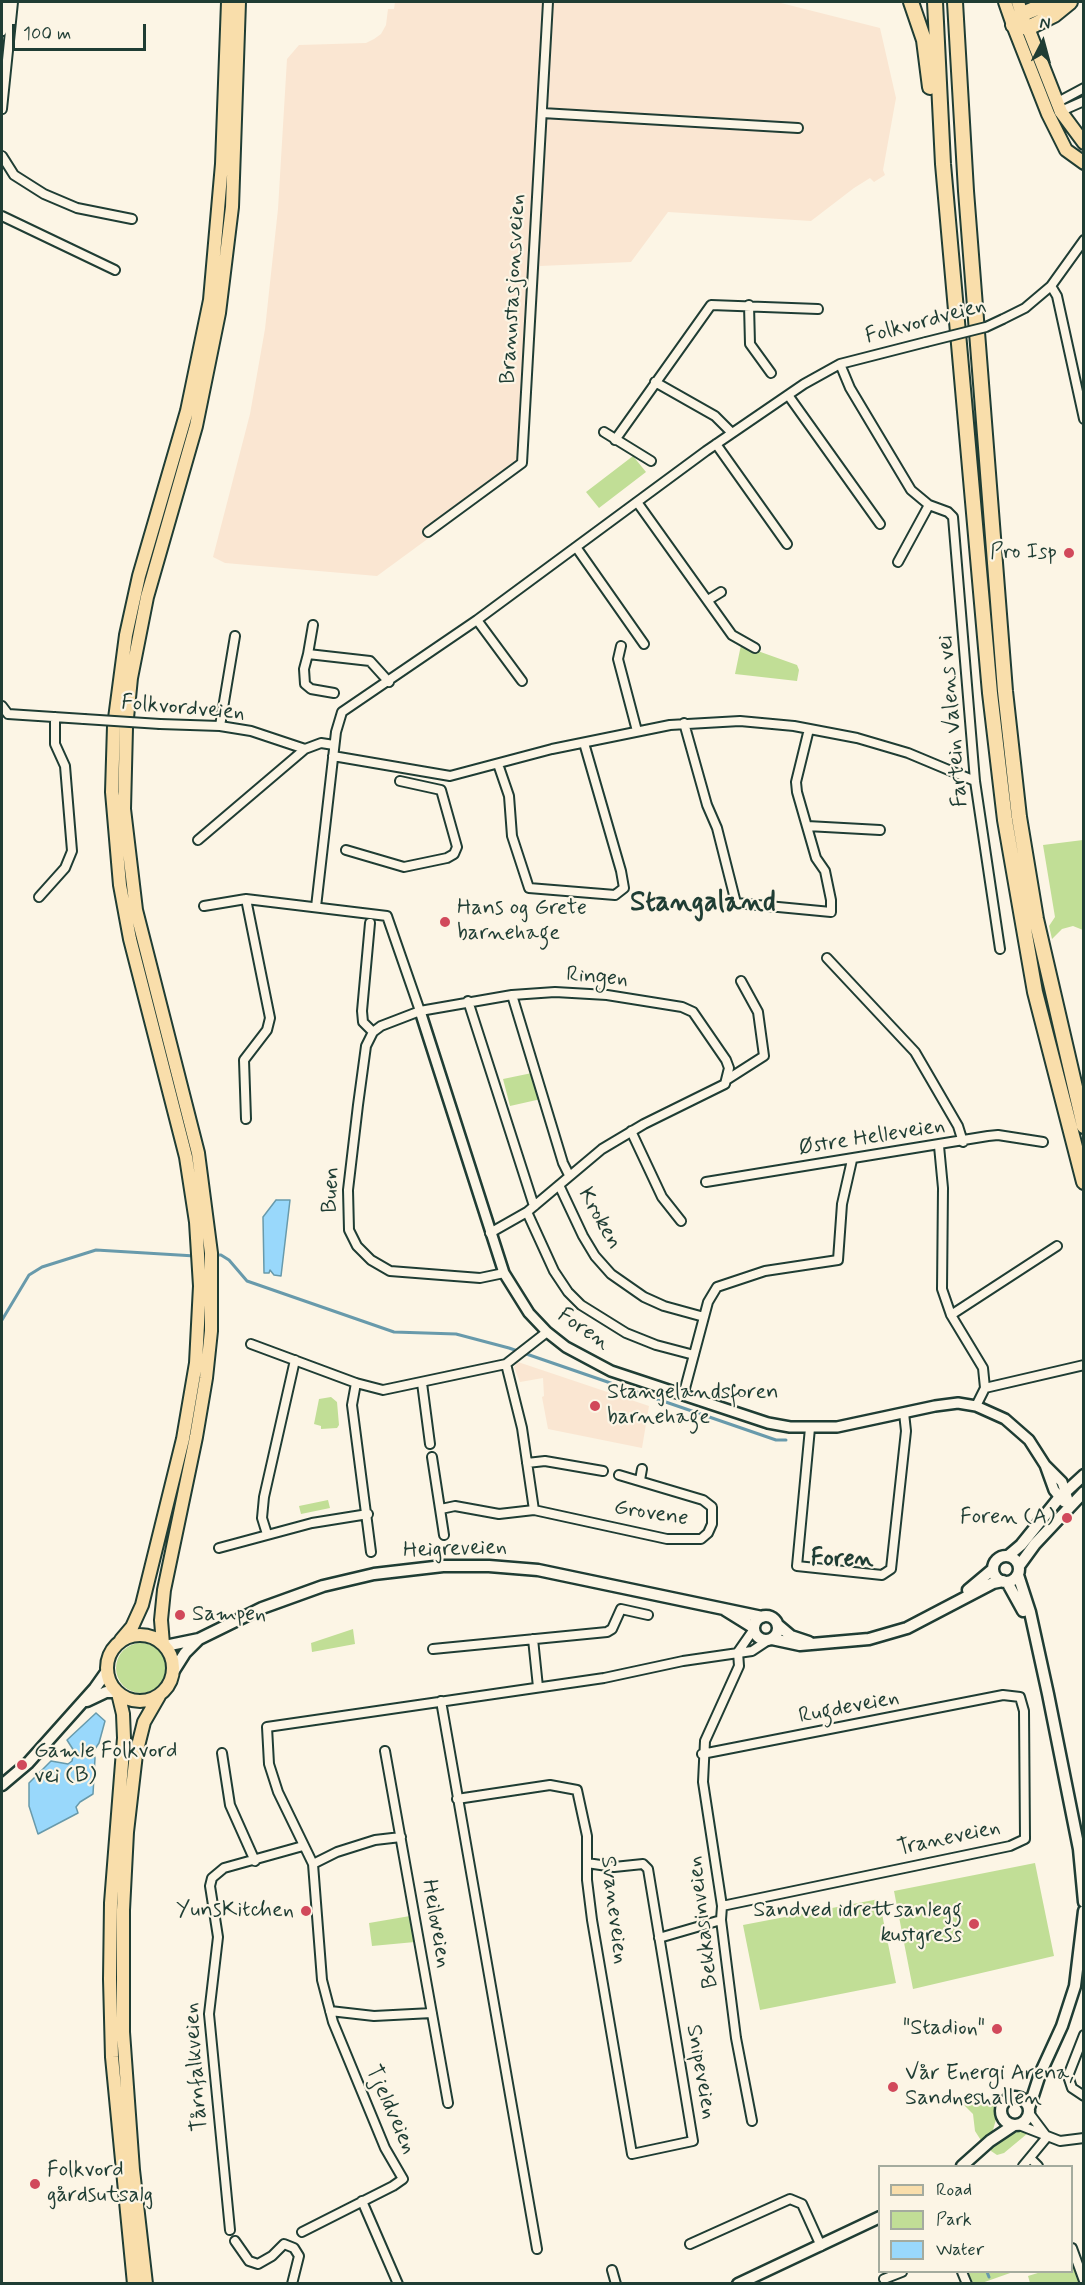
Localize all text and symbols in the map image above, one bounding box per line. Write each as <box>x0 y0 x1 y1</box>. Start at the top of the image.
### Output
scale bar <box>15 12 148 50</box>
north arrow <box>1013 12 1073 72</box>
text: N <box>1039 13 1051 35</box>
text: 100 m <box>23 22 71 46</box>
street label: Brannstasjonsveien <box>496 193 532 385</box>
street label: Folkvordveien <box>863 293 989 351</box>
place label: Pro Isp <box>990 540 1057 566</box>
marker: Pro Isp <box>1062 546 1076 560</box>
street label: Fartein Valens vei <box>933 634 975 808</box>
street label: Folkvordveien <box>120 690 246 728</box>
district label: Stangaland <box>630 887 776 921</box>
place label: Hans og Grete barnehage <box>457 896 587 948</box>
marker: Hans og Grete barnehage <box>438 915 452 929</box>
street label: Ringen <box>565 962 629 994</box>
street label: Østre Helleveien <box>797 1113 947 1163</box>
street label: Buen <box>318 1166 346 1214</box>
street label: Kroken <box>571 1183 627 1255</box>
street label: Foren <box>552 1303 614 1357</box>
place label: Stangelandsforen barnehage <box>607 1380 779 1432</box>
marker: Stangelandsforen barnehage <box>588 1399 602 1413</box>
street label: Grovene <box>612 1495 690 1533</box>
place label: Foren (A) <box>960 1505 1055 1531</box>
marker: Foren (A) <box>1060 1511 1074 1525</box>
street label: Heigreveien <box>403 1535 507 1565</box>
district label: Foren <box>811 1546 873 1574</box>
place label: Sampen <box>192 1602 266 1628</box>
marker: Sampen <box>173 1608 187 1622</box>
street label: Rugdeveien <box>797 1685 901 1731</box>
place label: Gamle Folkvord vei (B) <box>34 1739 177 1790</box>
marker: Gamle Folkvord vei (B) <box>15 1758 29 1772</box>
street label: Traneveien <box>895 1815 1003 1863</box>
street label: Svaneveien <box>593 1854 633 1966</box>
street label: Bekkasinveien <box>683 1854 725 1990</box>
street label: Heiloveien <box>414 1878 456 1970</box>
place label: YunsKitchen <box>176 1898 294 1924</box>
place label: Sandved idrettsanlegg kustgress <box>753 1898 962 1950</box>
marker: YunsKitchen <box>299 1904 313 1918</box>
marker: Sandved idrettsanlegg kustgress <box>967 1917 981 1931</box>
street label: Tårnfalkveien <box>179 2002 215 2132</box>
place label: "Stadion" <box>903 2016 985 2042</box>
marker: "Stadion" <box>990 2022 1004 2036</box>
street label: Snipeveien <box>679 2023 721 2121</box>
street label: Tjeldveien <box>359 2061 421 2159</box>
place label: Vår Energi Arena, Sandneshallen <box>905 2061 1074 2112</box>
marker: Vår Energi Arena, Sandneshallen <box>886 2080 900 2094</box>
place label: Folkvord gårdsutsalg <box>47 2158 153 2210</box>
legend <box>878 2165 1073 2273</box>
marker: Folkvord gårdsutsalg <box>28 2177 42 2191</box>
text: Road <box>936 2178 972 2202</box>
text: Park <box>936 2208 972 2232</box>
text: Water <box>936 2238 984 2262</box>

